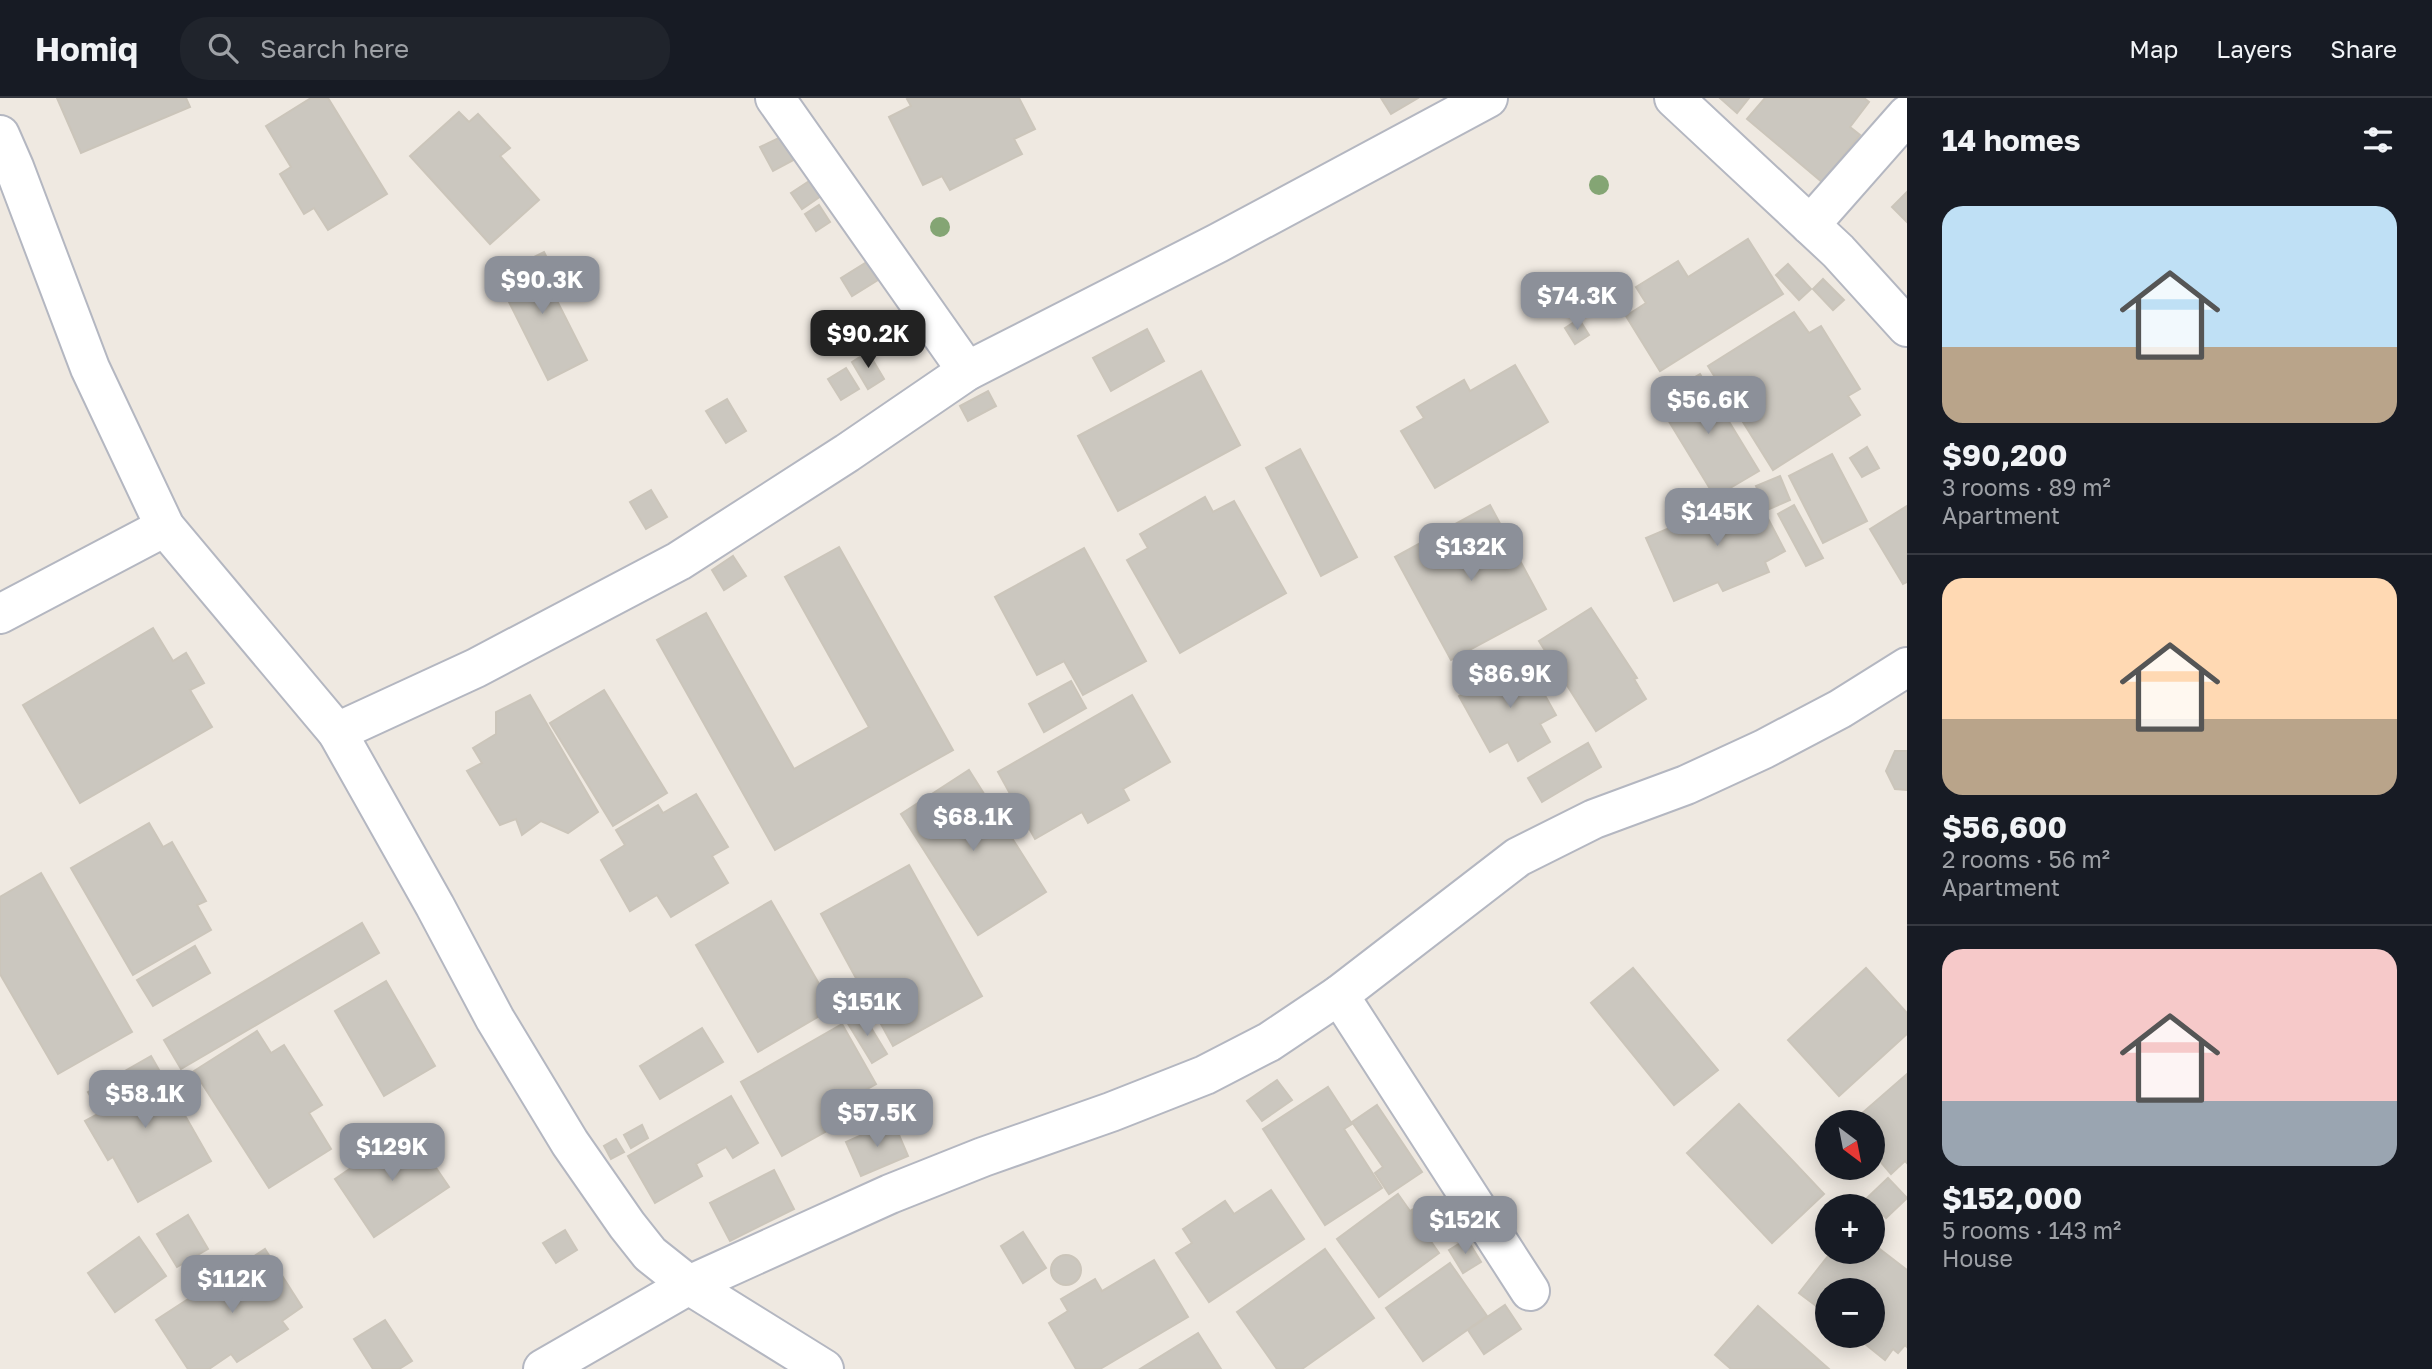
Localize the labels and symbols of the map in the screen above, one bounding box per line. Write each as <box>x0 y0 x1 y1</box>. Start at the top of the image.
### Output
pin: $90.3K <box>485 256 599 316</box>
pin: $74.3K <box>1520 272 1634 332</box>
pin: $90.2K <box>811 310 925 370</box>
pin: $56.6K <box>1651 376 1765 436</box>
pin: $145K <box>1668 489 1766 548</box>
pin: $132K <box>1422 524 1520 583</box>
pin: $86.9K <box>1453 650 1567 710</box>
pin: $68.1K <box>916 794 1030 853</box>
pin: $151K <box>818 978 916 1038</box>
pin: $58.1K <box>88 1070 202 1130</box>
pin: $57.5K <box>820 1090 934 1149</box>
north arrow <box>1815 1110 1885 1180</box>
pin: $129K <box>343 1124 441 1183</box>
pin: $152K <box>1416 1196 1514 1256</box>
pin: $112K <box>183 1256 281 1315</box>

